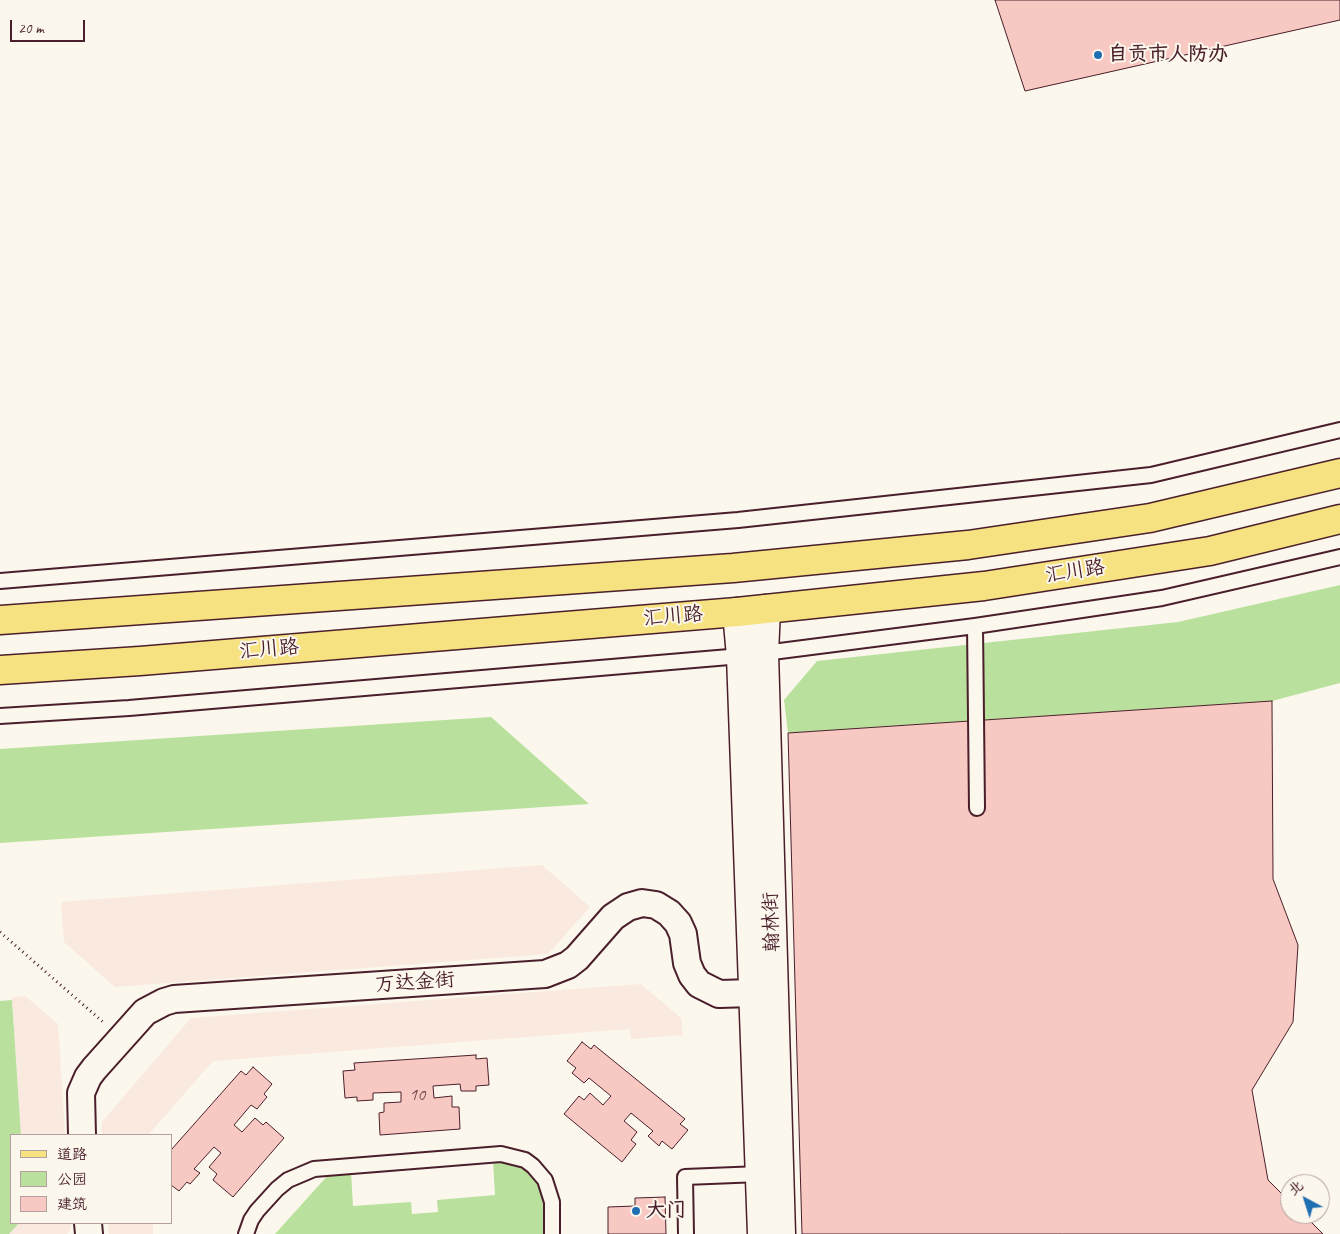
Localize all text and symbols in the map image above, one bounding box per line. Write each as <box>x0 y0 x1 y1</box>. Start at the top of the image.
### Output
scale bar <box>12 10 88 42</box>
text: 20 m <box>18 19 44 38</box>
place label: 自贡市人防办 <box>1108 43 1228 67</box>
marker: 自贡市人防办 <box>1092 49 1104 61</box>
street label: 汇川路 <box>1043 555 1107 589</box>
street label: 汇川路 <box>642 602 704 632</box>
street label: 汇川路 <box>238 635 300 665</box>
street label: 翰林街 <box>759 892 785 952</box>
street label: 万达金街 <box>374 968 456 998</box>
house number: 10 <box>409 1084 425 1106</box>
legend <box>10 1134 172 1224</box>
text: 道路 <box>57 1145 87 1164</box>
text: 公园 <box>57 1170 87 1189</box>
north arrow <box>1280 1174 1330 1224</box>
text: 北 <box>1285 1177 1307 1199</box>
text: 建筑 <box>57 1195 87 1214</box>
place label: 大门 <box>646 1199 686 1223</box>
marker: 大门 <box>630 1205 642 1217</box>

